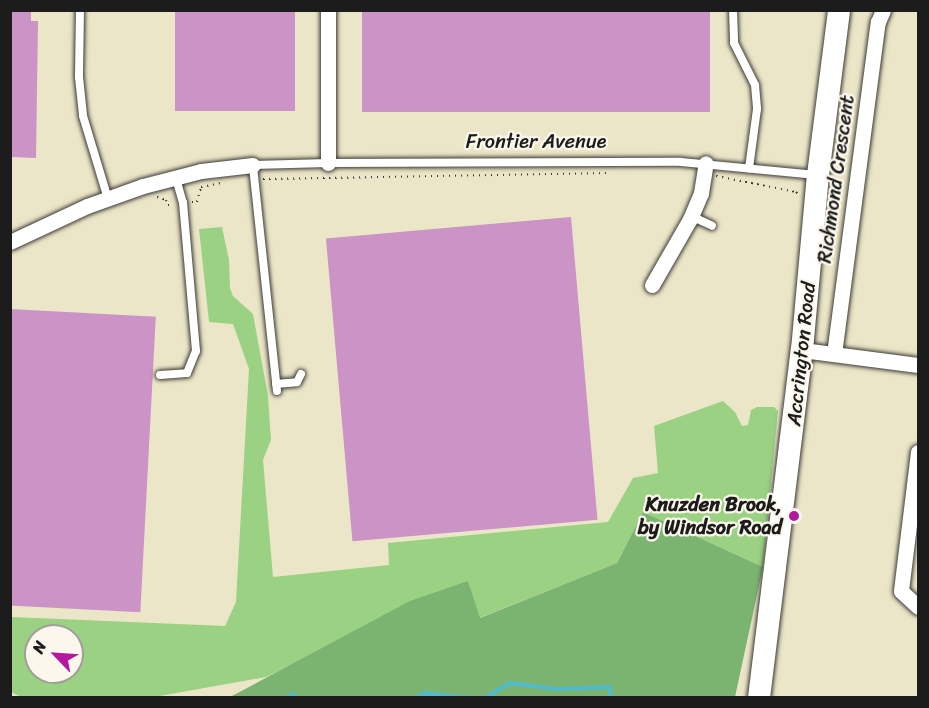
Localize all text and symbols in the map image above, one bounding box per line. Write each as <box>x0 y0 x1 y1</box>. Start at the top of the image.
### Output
street label: Richmond Crescent <box>812 93 860 265</box>
street label: Frontier Avenue <box>466 129 606 153</box>
street label: Accrington Road <box>781 281 821 427</box>
place label: Knuzden Brook, by Windsor Road <box>639 492 782 539</box>
marker: Knuzden Brook, by Windsor Road <box>787 509 801 523</box>
north arrow <box>24 624 84 684</box>
text: N <box>24 636 55 658</box>

